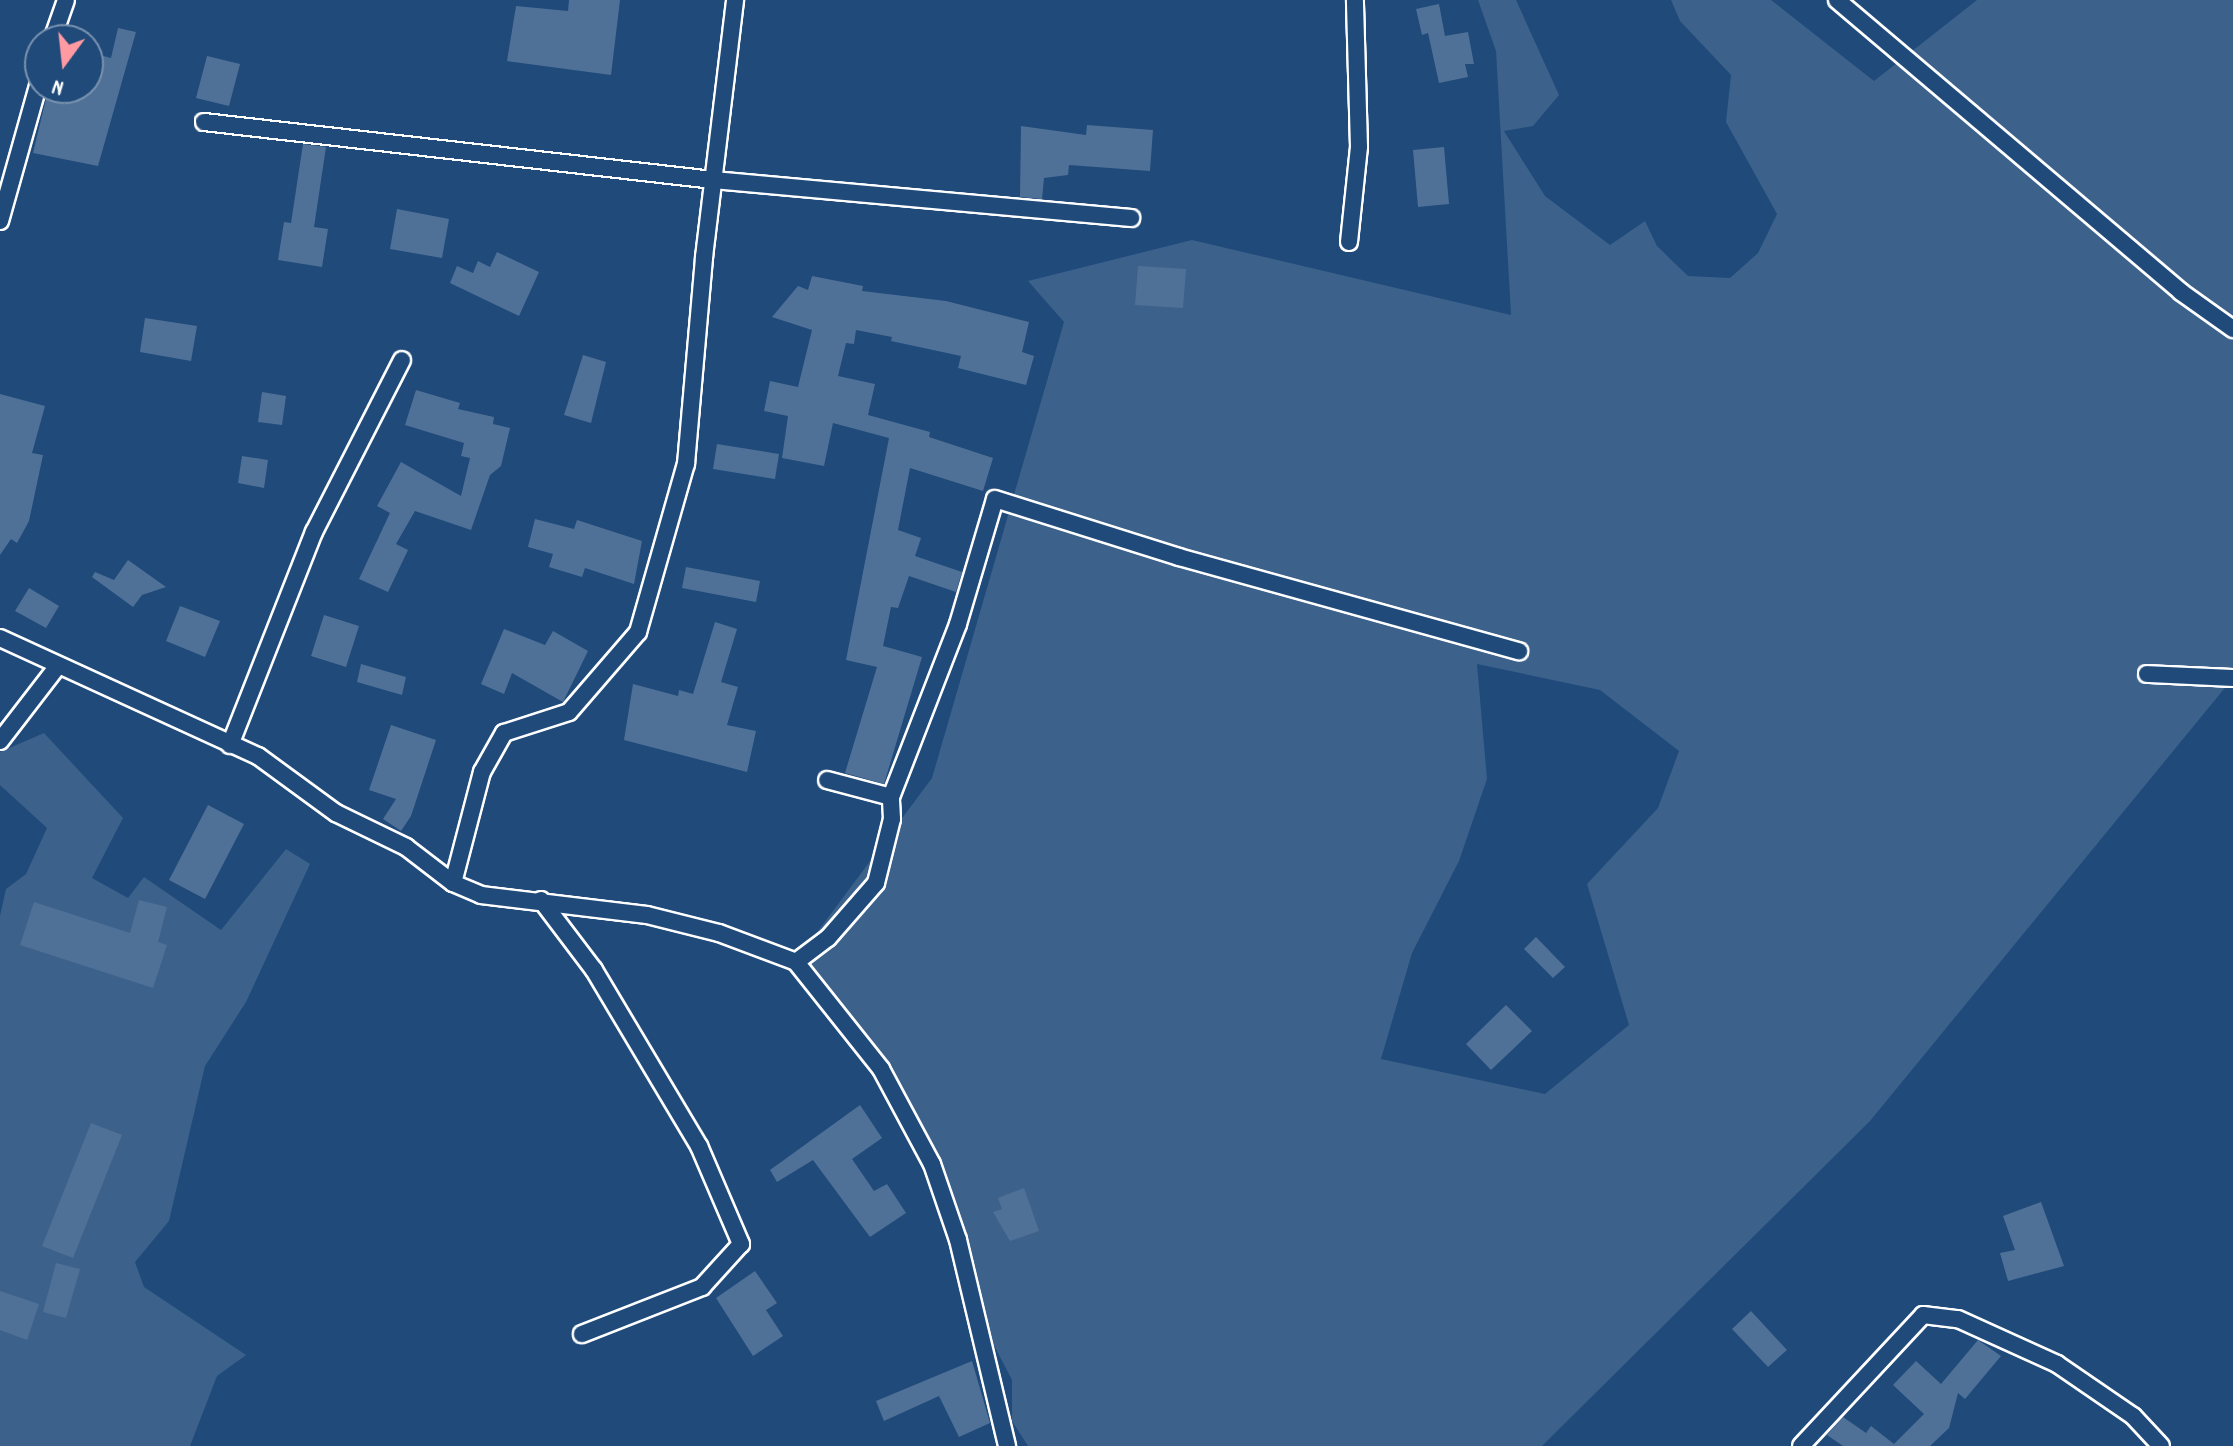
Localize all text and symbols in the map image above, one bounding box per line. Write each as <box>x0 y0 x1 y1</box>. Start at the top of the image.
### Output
north arrow <box>24 24 104 104</box>
text: N <box>49 69 67 102</box>

